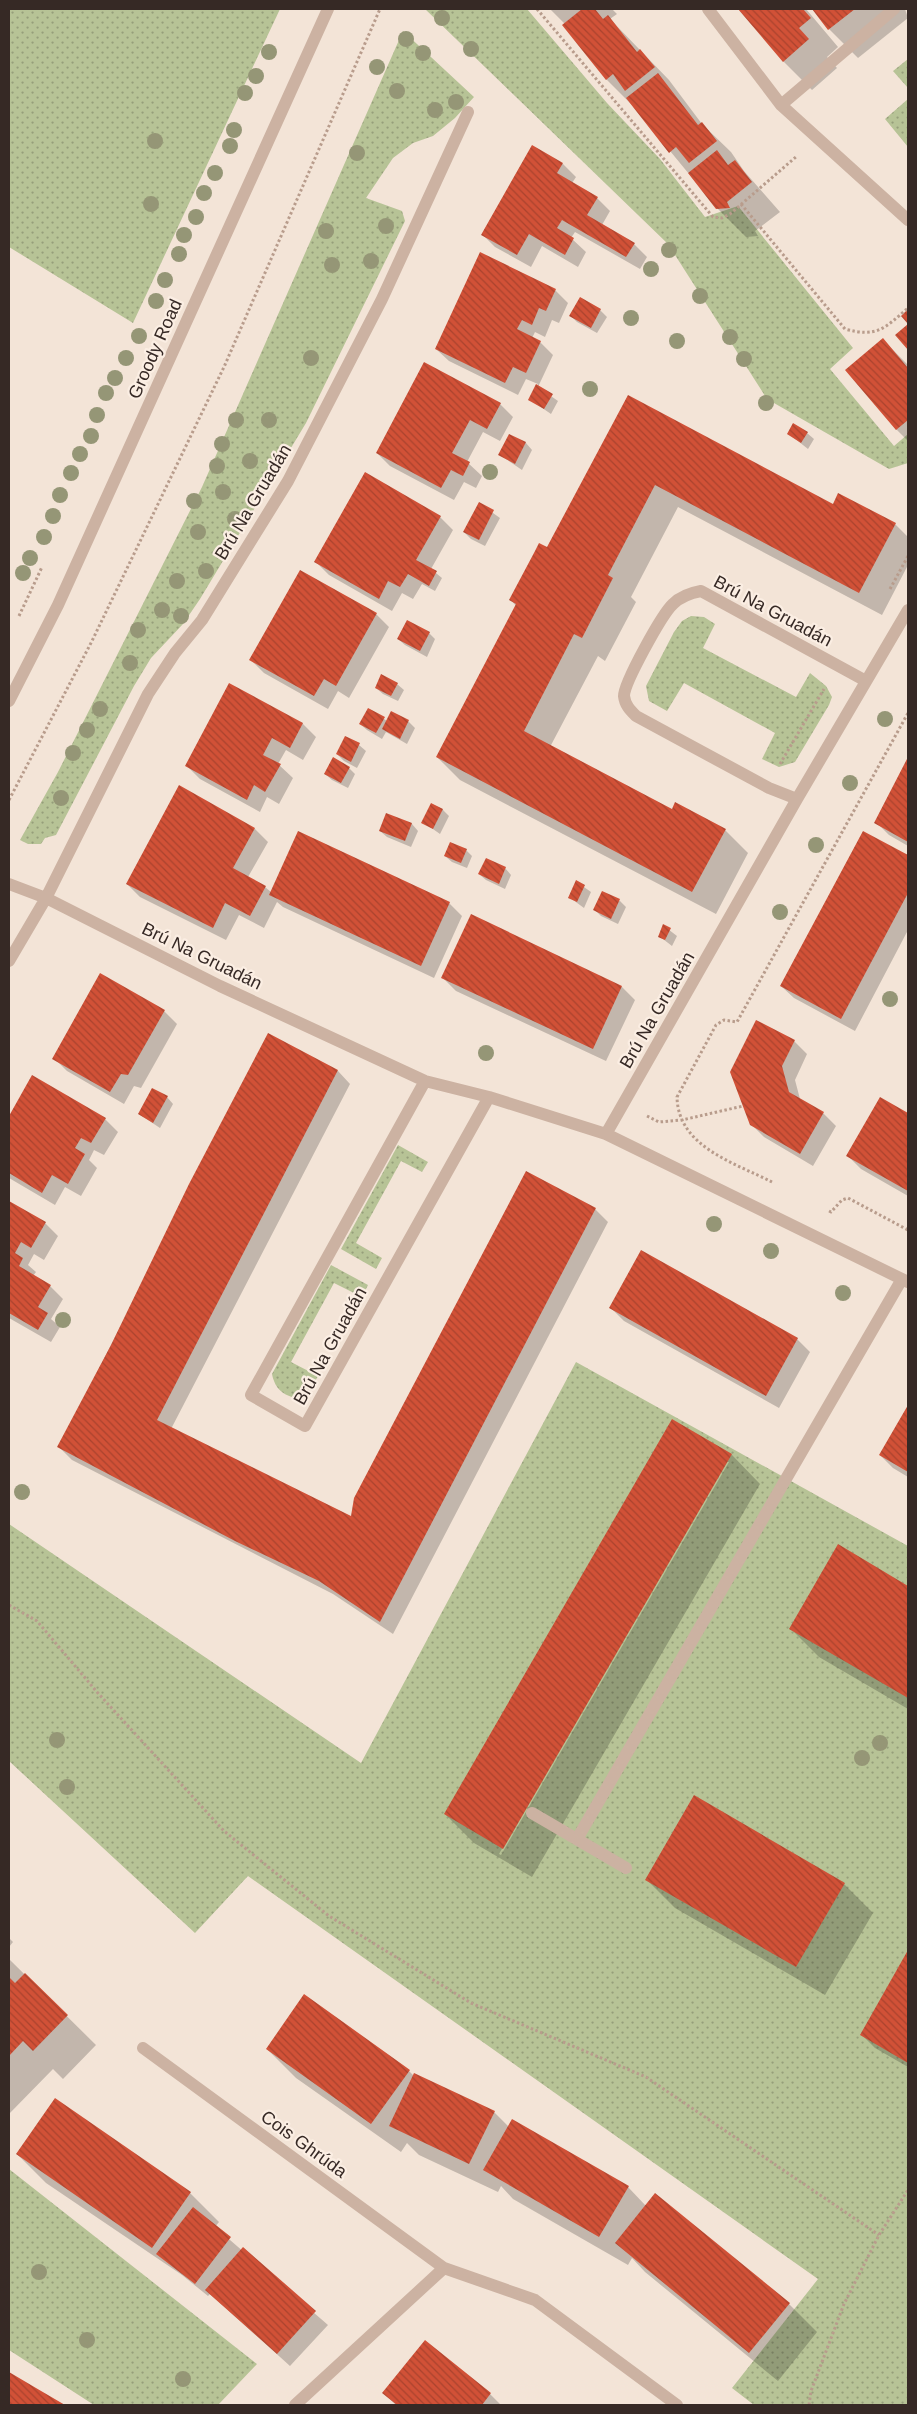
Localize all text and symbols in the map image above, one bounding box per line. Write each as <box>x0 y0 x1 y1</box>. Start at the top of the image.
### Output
street label: Groody Road <box>124 296 186 402</box>
street label: Brú Na Gruadán <box>211 441 295 563</box>
street label: Brú Na Gruadán <box>710 571 836 651</box>
street label: Brú Na Gruadán <box>139 918 265 994</box>
street label: Brú Na Gruadán <box>616 948 698 1072</box>
street label: Brú Na Gruadán <box>289 1284 371 1408</box>
street label: Cois Ghrúda <box>257 2106 352 2182</box>

